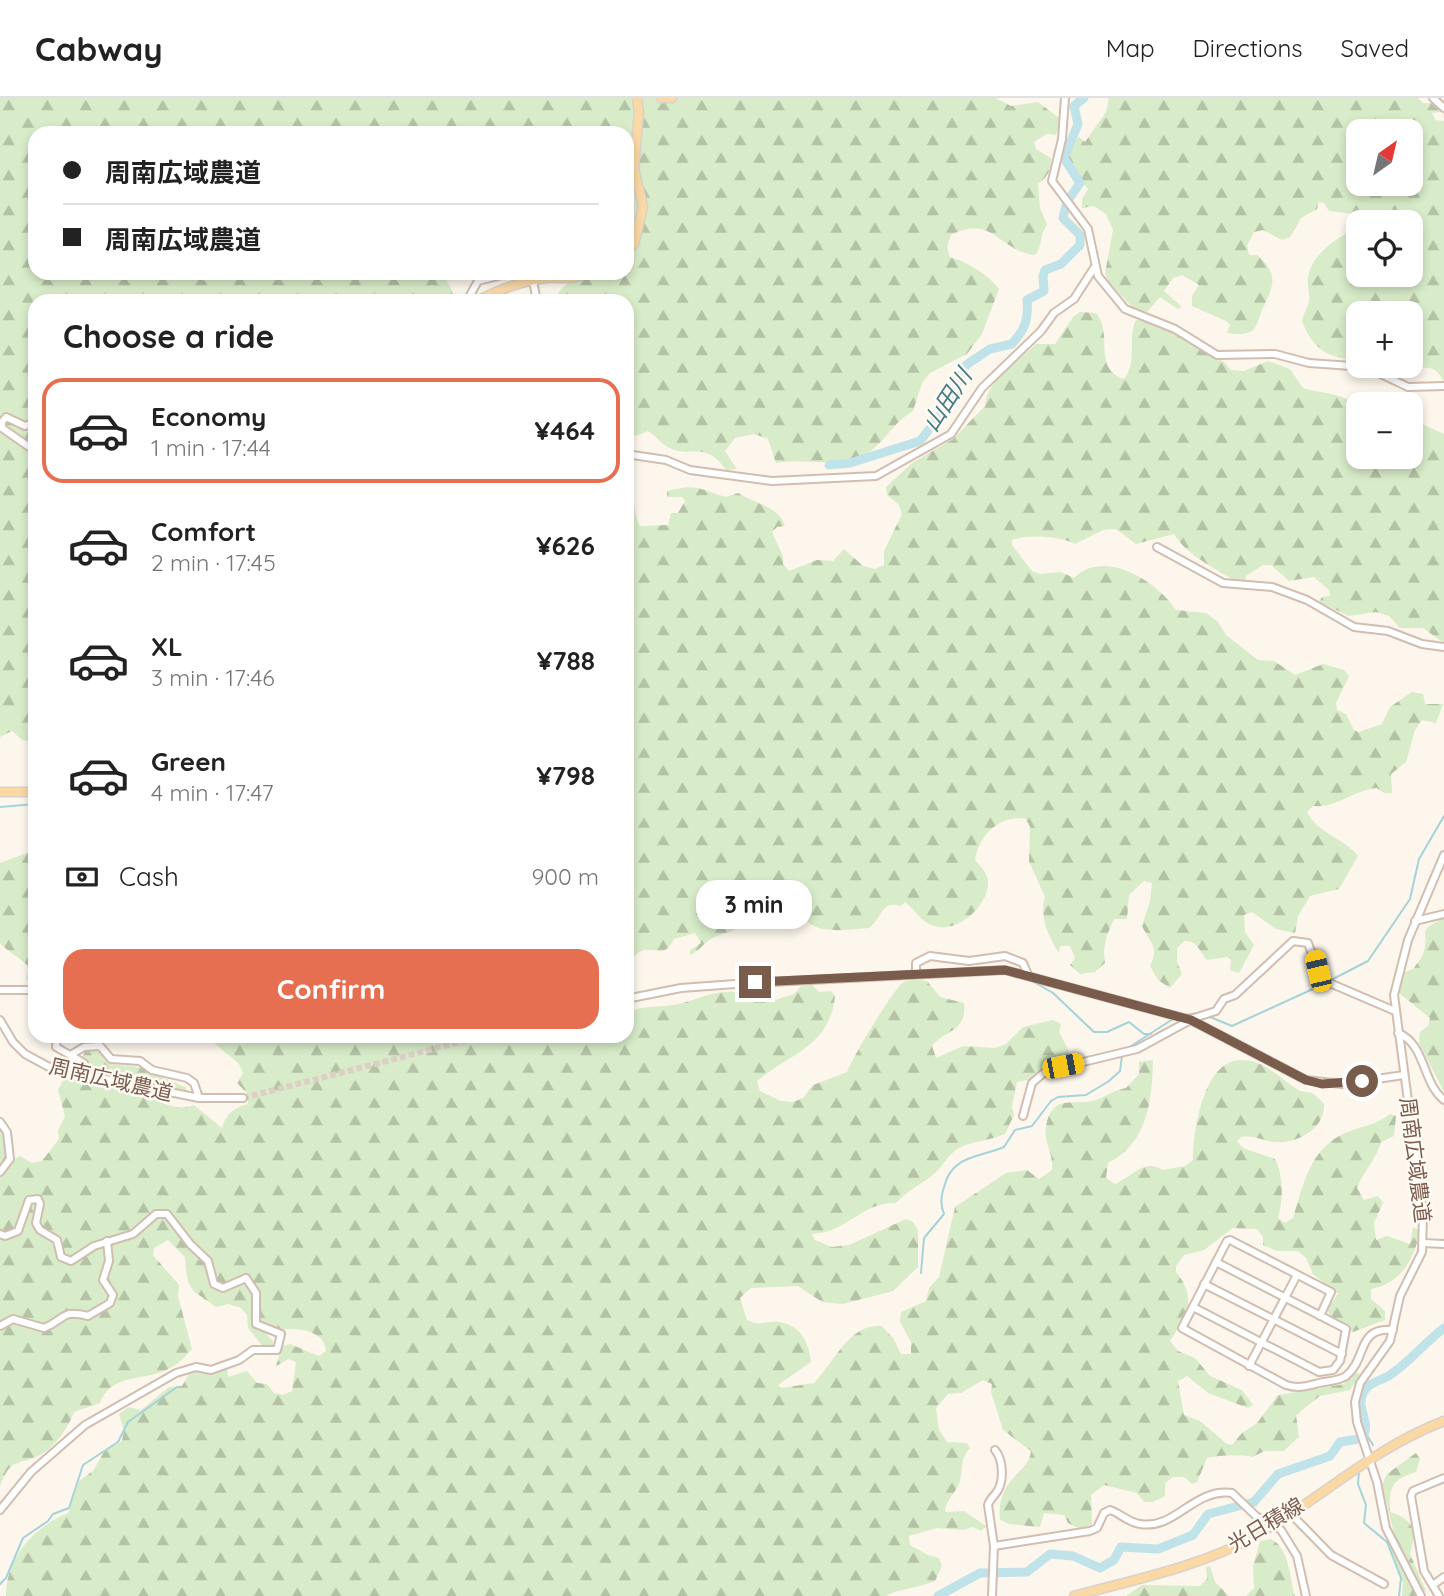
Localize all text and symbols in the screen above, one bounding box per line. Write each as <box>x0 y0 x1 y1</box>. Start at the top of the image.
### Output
text: Cabway <box>35 28 163 69</box>
text: Map <box>1106 33 1155 63</box>
text: Directions <box>1193 33 1303 63</box>
text: Saved <box>1341 33 1409 63</box>
north arrow <box>1346 119 1423 196</box>
map controls <box>1346 119 1423 469</box>
text: 周南広域農道 <box>105 156 261 189</box>
button: locate <box>1346 210 1423 287</box>
text: 周南広域農道 <box>105 223 261 256</box>
button: + <box>1346 301 1423 378</box>
text: Choose a ride <box>63 316 275 356</box>
water label: 山田川 <box>916 360 979 437</box>
button: − <box>1346 392 1423 469</box>
icon: car <box>67 399 130 462</box>
text: Economy <box>151 400 266 433</box>
text: ¥464 <box>535 414 595 447</box>
text: 1 min · 17:44 <box>151 433 271 462</box>
icon: car <box>67 514 130 577</box>
text: Comfort <box>151 515 256 548</box>
text: ¥626 <box>536 529 595 562</box>
text: 2 min · 17:45 <box>151 548 276 577</box>
icon: car <box>67 629 130 692</box>
text: XL <box>151 630 183 663</box>
text: ¥788 <box>537 644 595 677</box>
text: 3 min · 17:46 <box>151 663 275 692</box>
icon: car <box>67 744 130 807</box>
text: Green <box>151 745 226 778</box>
text: ¥798 <box>536 759 595 792</box>
text: 4 min · 17:47 <box>151 778 273 807</box>
icon: cash <box>63 858 101 896</box>
text: Cash <box>119 860 179 893</box>
text: 900 m <box>532 862 599 891</box>
callout: 3 min <box>697 880 813 930</box>
text: 3 min <box>724 890 784 919</box>
car <box>1304 948 1333 994</box>
button: Confirm <box>63 949 599 1029</box>
route end <box>739 966 771 998</box>
street label: 周南広域農道 <box>47 1052 176 1106</box>
car <box>1041 1052 1086 1080</box>
route start <box>1346 1065 1378 1097</box>
street label: 周南広域農道 <box>1395 1096 1437 1224</box>
street label: 光日積線 <box>1223 1491 1308 1557</box>

